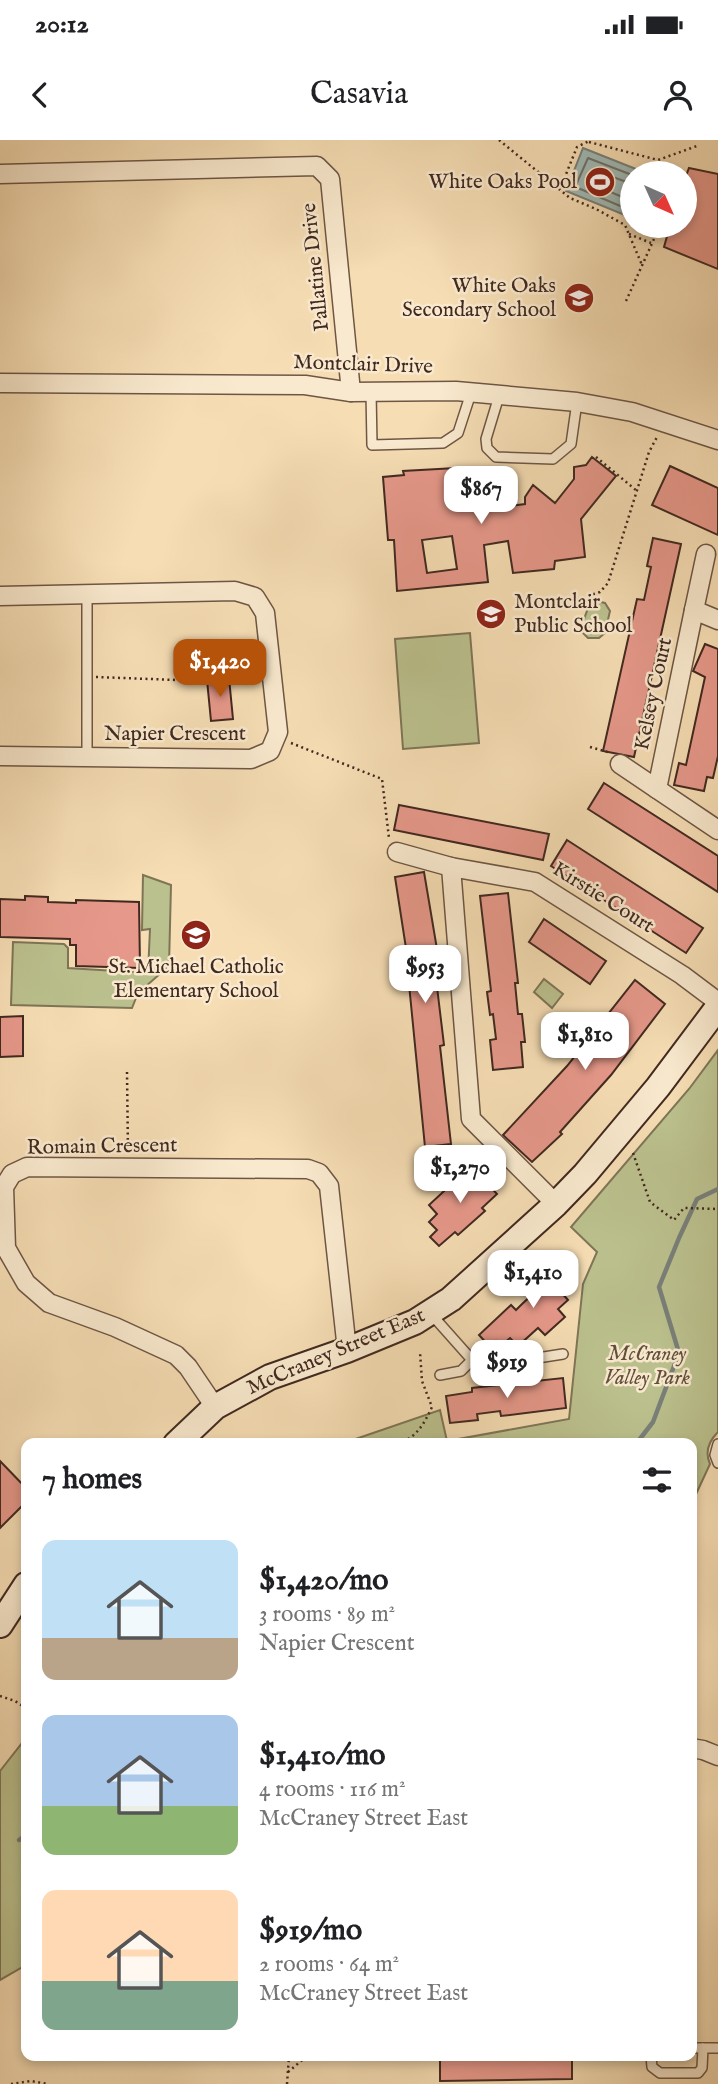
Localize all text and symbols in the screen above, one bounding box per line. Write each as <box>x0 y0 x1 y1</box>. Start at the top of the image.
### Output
text: 20:12 <box>35 8 89 41</box>
text: Casavia <box>310 74 408 115</box>
icon: back <box>21 76 59 114</box>
icon: person <box>659 76 697 114</box>
north arrow <box>620 161 696 238</box>
map controls <box>620 161 697 238</box>
sports icon: White Oaks Pool <box>583 165 617 199</box>
place label: White Oaks Pool <box>428 169 577 196</box>
street label: Pallatine Drive <box>296 201 336 332</box>
place label: White Oaks Secondary School <box>402 273 556 324</box>
school or university icon: White Oaks Secondary School <box>562 281 596 315</box>
street label: Montclair Drive <box>293 349 434 381</box>
pin: $867 <box>440 466 522 526</box>
text: $867 <box>460 474 502 503</box>
place label: Montclair Public School <box>514 589 632 640</box>
school or university icon: Montclair Public School <box>474 597 508 631</box>
street label: Kelsey Court <box>629 635 679 753</box>
pin: $1,420 <box>163 640 277 699</box>
text: $1,420 <box>189 647 251 676</box>
street label: Napier Crescent <box>104 721 246 748</box>
street label: Kirstie Court <box>547 856 659 940</box>
school or university icon: St. Michael Catholic Elementary School <box>179 918 213 952</box>
pin: $953 <box>384 946 466 1005</box>
text: $953 <box>405 953 445 982</box>
place label: St. Michael Catholic Elementary School <box>108 954 284 1005</box>
pin: $1,810 <box>528 1012 642 1072</box>
text: $1,810 <box>557 1020 613 1049</box>
street label: Romain Crescent <box>27 1132 177 1162</box>
pin: $1,270 <box>403 1146 517 1205</box>
text: $1,270 <box>430 1153 490 1182</box>
pin: $1,410 <box>476 1250 590 1310</box>
text: $1,410 <box>503 1258 563 1287</box>
street label: McCraney Street East <box>243 1302 429 1402</box>
pin: $919 <box>466 1340 548 1400</box>
park label: McCraney Valley Park <box>604 1341 690 1392</box>
text: $919 <box>486 1348 528 1377</box>
text: 7 homes <box>42 1461 142 1499</box>
icon: filters <box>638 1461 676 1499</box>
text: $1,420/mo <box>259 1562 388 1600</box>
icon: home <box>98 1568 182 1652</box>
text: 3 rooms · 89 m² <box>259 1600 395 1629</box>
text: Napier Crescent <box>259 1629 415 1658</box>
text: $1,410/mo <box>259 1737 385 1775</box>
icon: home <box>98 1743 182 1827</box>
text: 4 rooms · 116 m² <box>259 1775 406 1804</box>
text: McCraney Street East <box>259 1804 468 1833</box>
text: $919/mo <box>259 1912 362 1950</box>
icon: home <box>98 1918 182 2002</box>
text: 2 rooms · 64 m² <box>259 1950 399 1979</box>
text: McCraney Street East <box>259 1979 468 2008</box>

